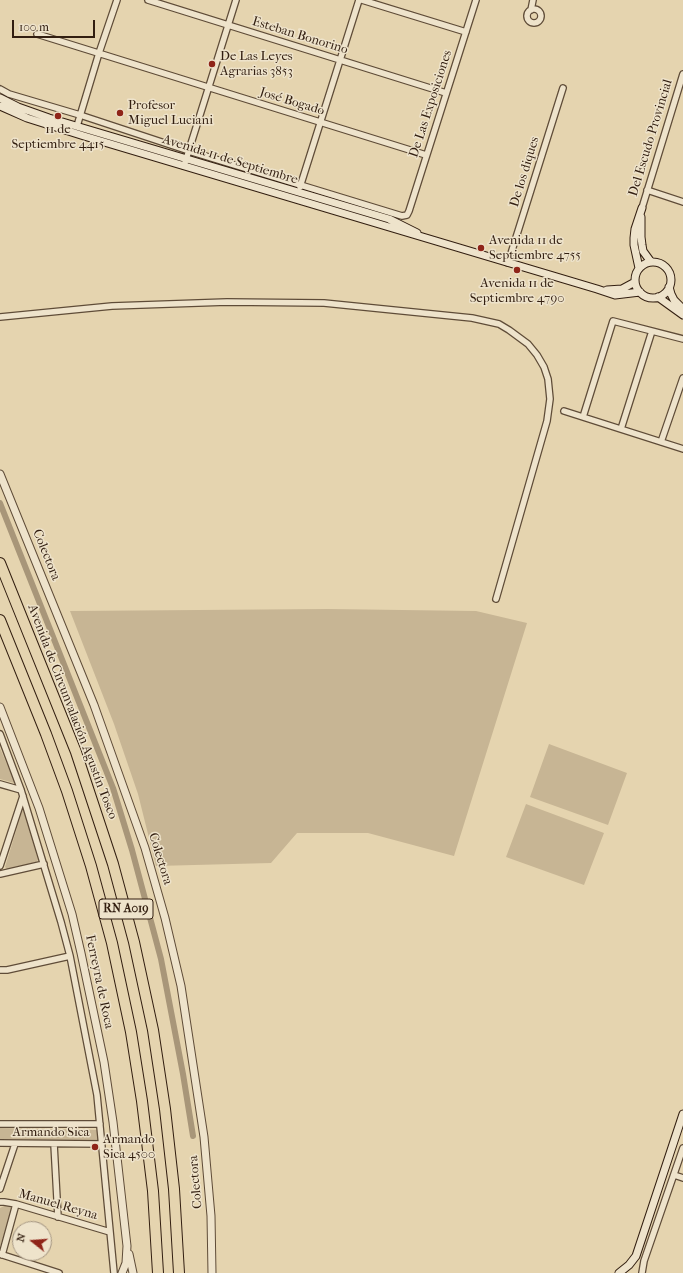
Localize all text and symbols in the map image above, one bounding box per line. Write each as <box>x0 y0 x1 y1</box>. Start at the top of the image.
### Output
scale bar <box>14 12 97 38</box>
street label: Esteban Bonorino <box>250 14 350 58</box>
text: 100 m <box>19 20 49 34</box>
street label: De Las Exposiciones <box>406 48 456 160</box>
place label: De Las Leyes Agrarias 3853 <box>220 49 293 80</box>
marker: De Las Leyes Agrarias 3853 <box>207 59 217 69</box>
street label: Del Escudo Provincial <box>626 78 676 198</box>
street label: José Bogado <box>258 85 326 119</box>
place label: Profesor Miguel Luciani <box>128 98 213 129</box>
marker: Profesor Miguel Luciani <box>115 108 125 118</box>
marker: 11 de Septiembre 4415 <box>53 111 63 121</box>
place label: 11 de Septiembre 4415 <box>12 122 104 153</box>
street label: Avenida 11 de Septiembre <box>160 132 300 188</box>
street label: De los diques <box>507 135 543 209</box>
place label: Avenida 11 de Septiembre 4755 <box>489 233 581 264</box>
marker: Avenida 11 de Septiembre 4755 <box>476 243 486 253</box>
marker: Avenida 11 de Septiembre 4790 <box>512 265 522 275</box>
place label: Avenida 11 de Septiembre 4790 <box>470 276 564 307</box>
street label: Colectora <box>29 527 63 583</box>
street label: Avenida de Circunvalación Agustín Tosco <box>24 602 120 822</box>
street label: Colectora <box>145 831 175 887</box>
road number: RN A019 <box>99 899 153 919</box>
street label: Ferreyra de Roca <box>81 934 117 1030</box>
street label: Armando Sica <box>13 1125 89 1141</box>
place label: Armando Sica 4500 <box>103 1132 155 1163</box>
marker: Armando Sica 4500 <box>90 1142 100 1152</box>
street label: Colectora <box>186 1155 206 1209</box>
street label: Manuel Reyna <box>17 1186 99 1224</box>
north arrow <box>12 1221 52 1261</box>
text: N <box>14 1232 28 1244</box>

